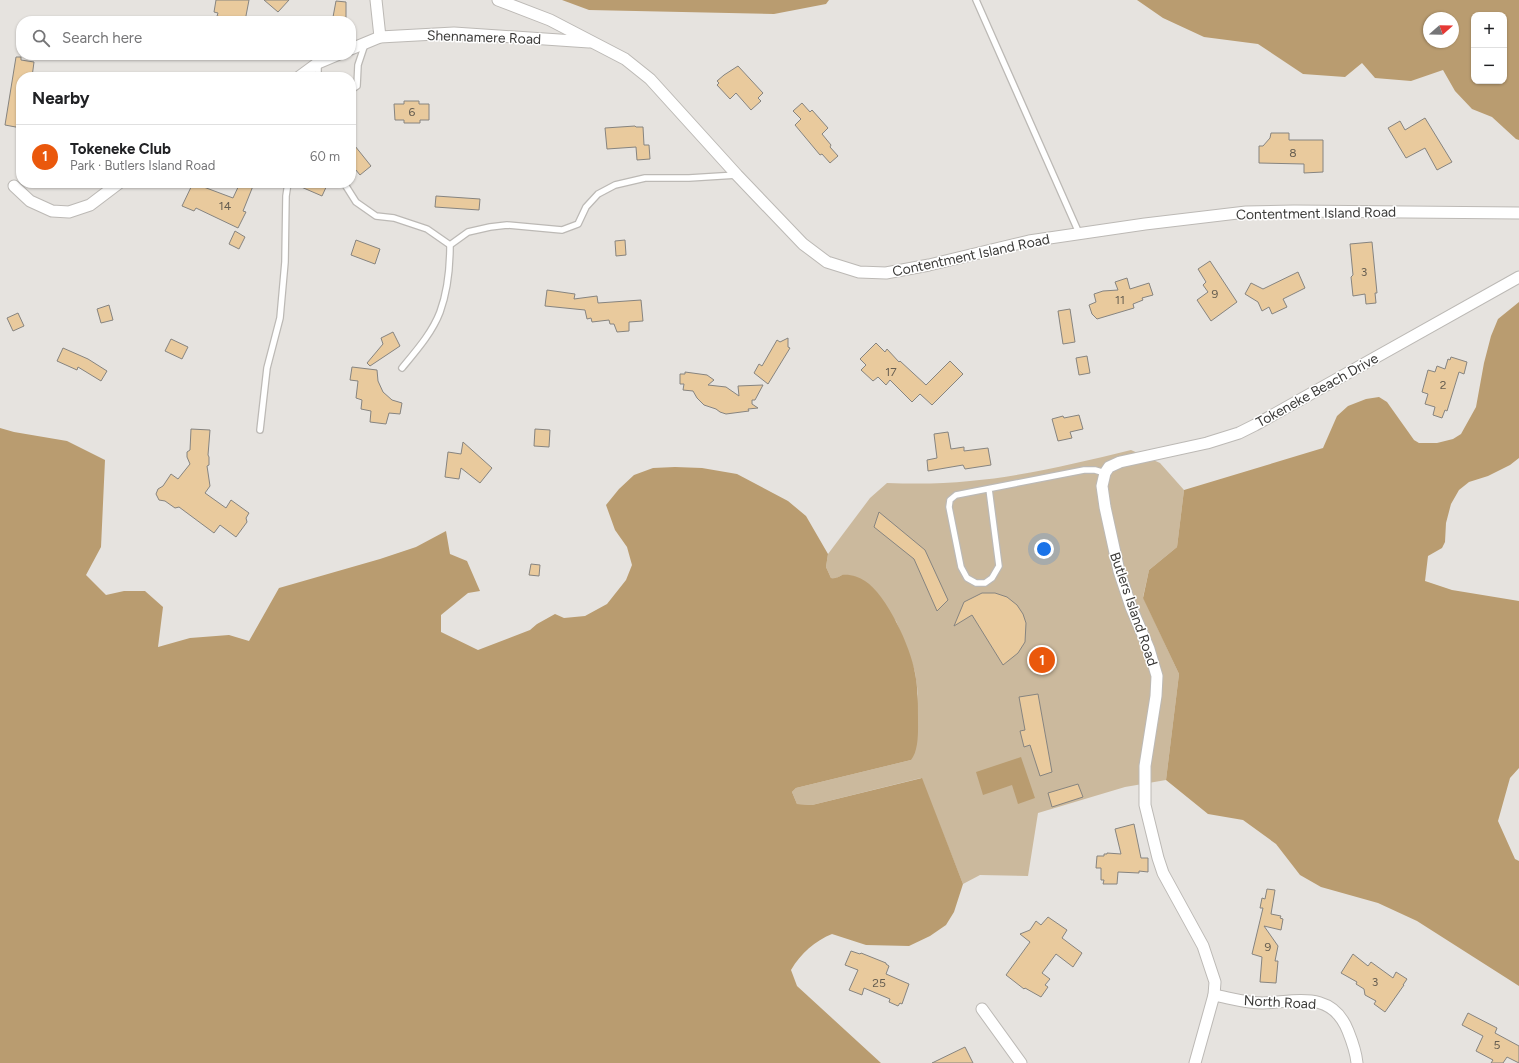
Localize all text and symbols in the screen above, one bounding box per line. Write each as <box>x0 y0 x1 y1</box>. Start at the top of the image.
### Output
north arrow <box>1423 12 1459 48</box>
map controls <box>1471 12 1507 84</box>
button: + <box>1471 12 1507 48</box>
search box <box>16 16 356 60</box>
icon: search <box>30 27 52 49</box>
street label: Shennamere Road <box>427 27 541 48</box>
text: Search here <box>62 29 142 47</box>
button: − <box>1471 48 1507 84</box>
text: Nearby <box>32 88 90 108</box>
house number: 6 <box>409 105 416 119</box>
text: Tokeneke Club <box>70 140 171 158</box>
house number: 8 <box>1289 146 1297 160</box>
text: 1 <box>42 149 48 164</box>
text: 60 m <box>310 149 340 164</box>
text: Park · Butlers Island Road <box>70 158 215 173</box>
house number: 14 <box>219 199 232 213</box>
street label: Contentment Island Road <box>1236 204 1396 223</box>
street label: Contentment Island Road <box>891 231 1051 280</box>
house number: 3 <box>1361 265 1367 279</box>
house number: 9 <box>1212 287 1219 301</box>
house number: 11 <box>1115 293 1125 307</box>
street label: Tokeneke Beach Drive <box>1253 350 1382 431</box>
house number: 17 <box>885 365 897 379</box>
house number: 2 <box>1440 378 1446 392</box>
your location <box>1034 539 1054 559</box>
street label: Butlers Island Road <box>1106 550 1161 668</box>
pin: 1 <box>1029 645 1055 675</box>
house number: 9 <box>1265 940 1272 954</box>
house number: 3 <box>1372 975 1378 989</box>
house number: 25 <box>872 976 886 990</box>
street label: North Road <box>1243 992 1317 1013</box>
house number: 5 <box>1494 1038 1501 1052</box>

